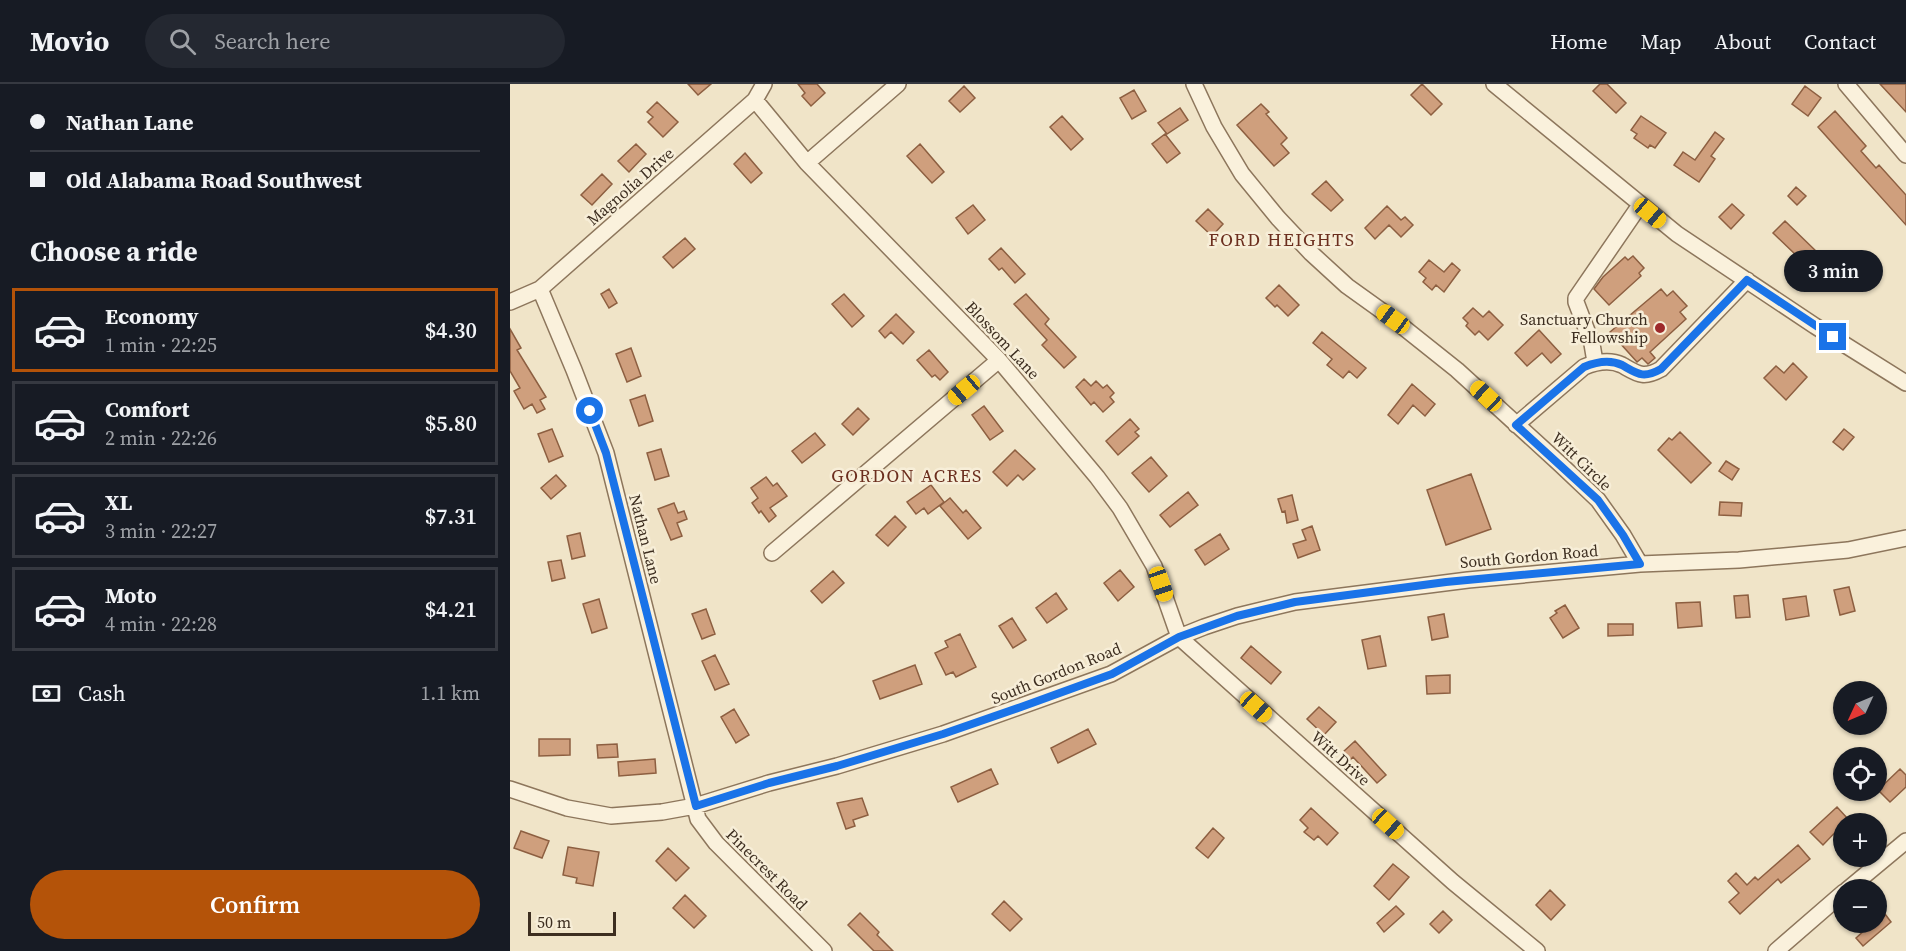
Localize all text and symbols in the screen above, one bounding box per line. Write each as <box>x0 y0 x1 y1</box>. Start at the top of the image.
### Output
search box <box>145 14 565 68</box>
text: Movio <box>30 22 109 60</box>
icon: search <box>166 25 199 58</box>
text: Search here <box>214 26 330 56</box>
text: Home <box>1550 27 1608 56</box>
text: Map <box>1641 27 1682 56</box>
text: About <box>1715 27 1771 56</box>
text: Contact <box>1804 27 1876 56</box>
text: Nathan Lane <box>66 107 193 137</box>
street label: Magnolia Drive <box>582 142 678 230</box>
text: Old Alabama Road Southwest <box>66 165 362 195</box>
car <box>1630 195 1670 231</box>
district label: FORD HEIGHTS <box>1209 227 1355 252</box>
text: Choose a ride <box>30 233 198 270</box>
callout: 3 min <box>1784 250 1882 292</box>
text: 3 min <box>1808 257 1859 285</box>
street label: Blossom Lane <box>961 296 1045 384</box>
text: Economy <box>105 301 199 331</box>
car <box>1373 301 1413 337</box>
icon: car <box>33 303 87 357</box>
place label: Sanctuary Church Fellowship <box>1520 308 1648 348</box>
text: $4.30 <box>425 315 477 345</box>
marker: Sanctuary Church Fellowship <box>1653 321 1667 335</box>
route end <box>1819 323 1846 350</box>
text: 1 min · 22:25 <box>105 331 217 359</box>
car <box>944 372 984 408</box>
car <box>1467 377 1505 415</box>
text: Comfort <box>105 394 189 424</box>
icon: car <box>33 396 87 450</box>
route start <box>576 397 603 424</box>
text: $5.80 <box>425 408 477 438</box>
text: 2 min · 22:26 <box>105 424 217 452</box>
street label: Witt Circle <box>1547 427 1617 495</box>
district label: GORDON ACRES <box>831 463 983 488</box>
text: XL <box>105 487 132 517</box>
icon: car <box>33 489 87 543</box>
street label: Nathan Lane <box>624 492 668 586</box>
text: $7.31 <box>425 501 477 531</box>
text: 3 min · 22:27 <box>105 517 217 545</box>
street label: South Gordon Road <box>1459 539 1599 573</box>
car <box>1147 564 1175 604</box>
text: Moto <box>105 580 157 610</box>
icon: car <box>33 582 87 636</box>
text: $4.21 <box>425 594 477 624</box>
text: 4 min · 22:28 <box>105 610 217 638</box>
street label: South Gordon Road <box>988 637 1124 709</box>
icon: cash <box>30 677 63 710</box>
text: Cash <box>78 678 126 708</box>
text: 1.1 km <box>420 679 480 707</box>
north arrow <box>1833 681 1887 735</box>
map controls <box>1833 681 1887 933</box>
car <box>1237 688 1275 726</box>
street label: Witt Drive <box>1307 726 1375 790</box>
button: locate <box>1833 747 1887 801</box>
car <box>1369 805 1407 843</box>
button: + <box>1833 813 1887 867</box>
street label: Pinecrest Road <box>721 823 813 915</box>
button: Confirm <box>30 870 480 939</box>
button: − <box>1833 879 1887 933</box>
scale bar <box>528 909 616 936</box>
text: 50 m <box>537 911 571 933</box>

